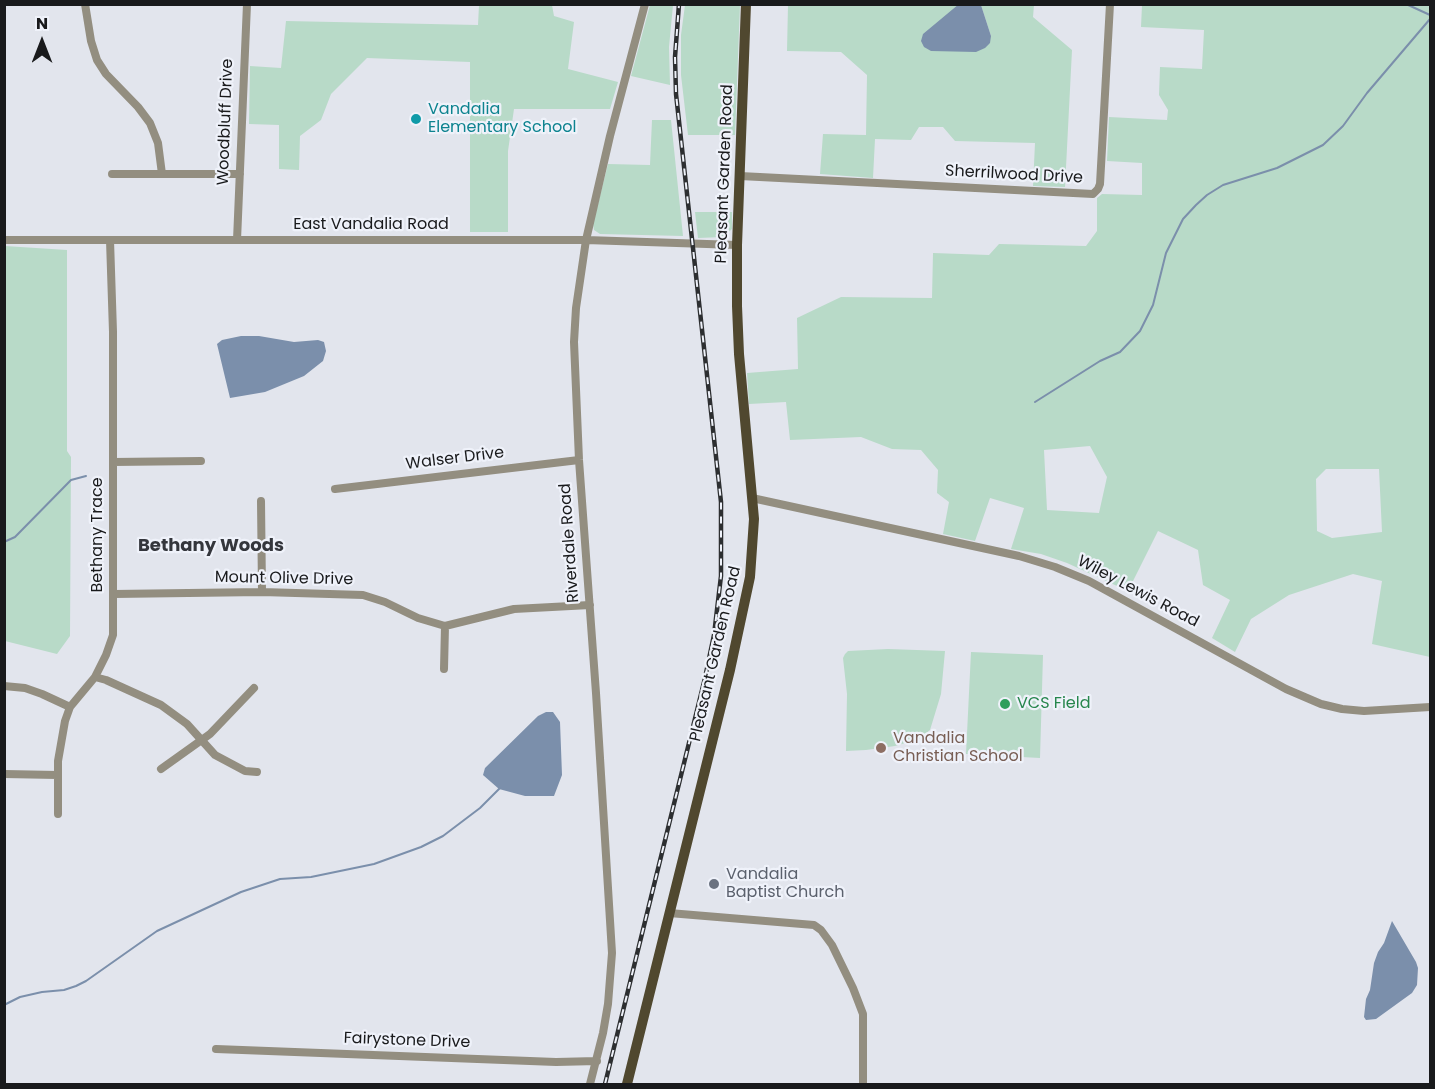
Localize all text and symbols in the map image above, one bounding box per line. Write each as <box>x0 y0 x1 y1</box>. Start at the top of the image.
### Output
north arrow <box>12 12 72 72</box>
text: N <box>36 12 48 35</box>
street label: Woodbluff Drive <box>214 58 238 186</box>
street label: Pleasant Garden Road <box>712 84 738 264</box>
place label: Vandalia Elementary School <box>428 100 576 138</box>
marker: Vandalia Elementary School <box>409 112 423 126</box>
street label: Sherrilwood Drive <box>945 162 1083 188</box>
street label: East Vandalia Road <box>293 215 449 235</box>
street label: Walser Drive <box>405 443 505 475</box>
street label: Bethany Trace <box>88 477 108 593</box>
street label: Riverdale Road <box>556 483 584 603</box>
district label: Bethany Woods <box>138 535 284 557</box>
street label: Wiley Lewis Road <box>1074 552 1202 632</box>
street label: Pleasant Garden Road <box>686 564 746 744</box>
street label: Mount Olive Drive <box>215 568 353 590</box>
place label: VCS Field <box>1017 694 1091 714</box>
marker: VCS Field <box>998 697 1012 711</box>
place label: Vandalia Christian School <box>893 729 1023 767</box>
marker: Vandalia Christian School <box>874 741 888 755</box>
place label: Vandalia Baptist Church <box>726 865 844 903</box>
marker: Vandalia Baptist Church <box>707 877 721 891</box>
street label: Fairystone Drive <box>343 1029 471 1053</box>

